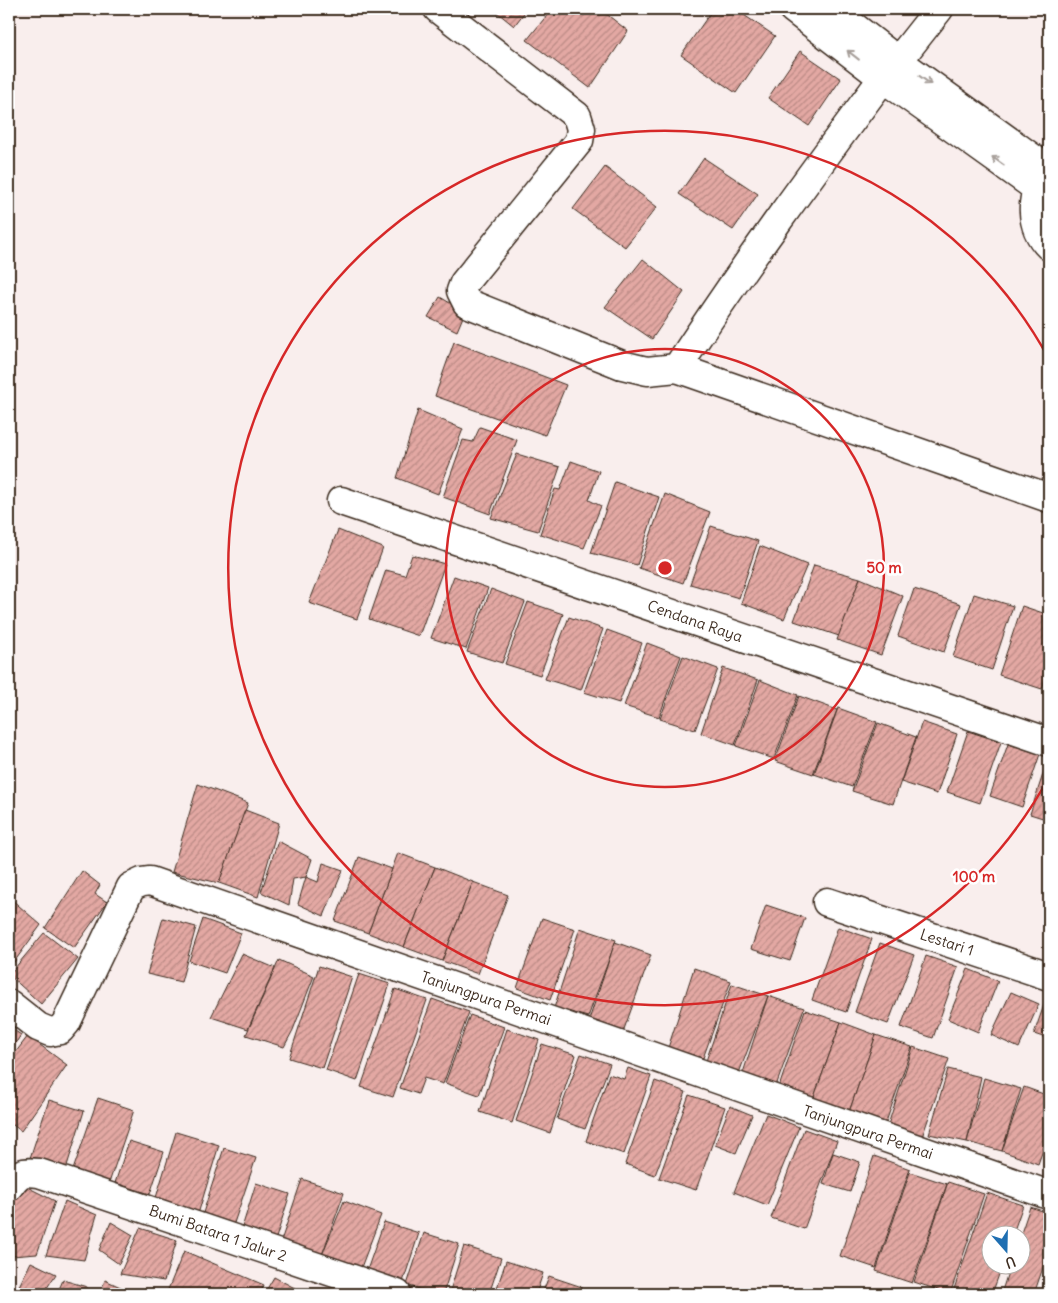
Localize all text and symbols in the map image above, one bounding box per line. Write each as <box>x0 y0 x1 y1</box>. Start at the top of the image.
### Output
one-way arrow <box>847 50 860 61</box>
one-way arrow <box>918 75 931 86</box>
one-way arrow <box>992 156 1006 166</box>
text: 50 m <box>866 558 902 577</box>
centre of rings <box>656 559 674 577</box>
street label: Cendana Raya <box>645 596 746 646</box>
text: 100 m <box>953 867 995 886</box>
street label: Lestari 1 <box>918 924 976 960</box>
street label: Tanjungpura Permai <box>418 967 554 1029</box>
street label: Tanjungpura Permai <box>800 1101 936 1163</box>
street label: Bumi Batara 1 Jalur 2 <box>147 1200 289 1266</box>
north arrow <box>980 1226 1030 1276</box>
text: U <box>1003 1252 1018 1272</box>

